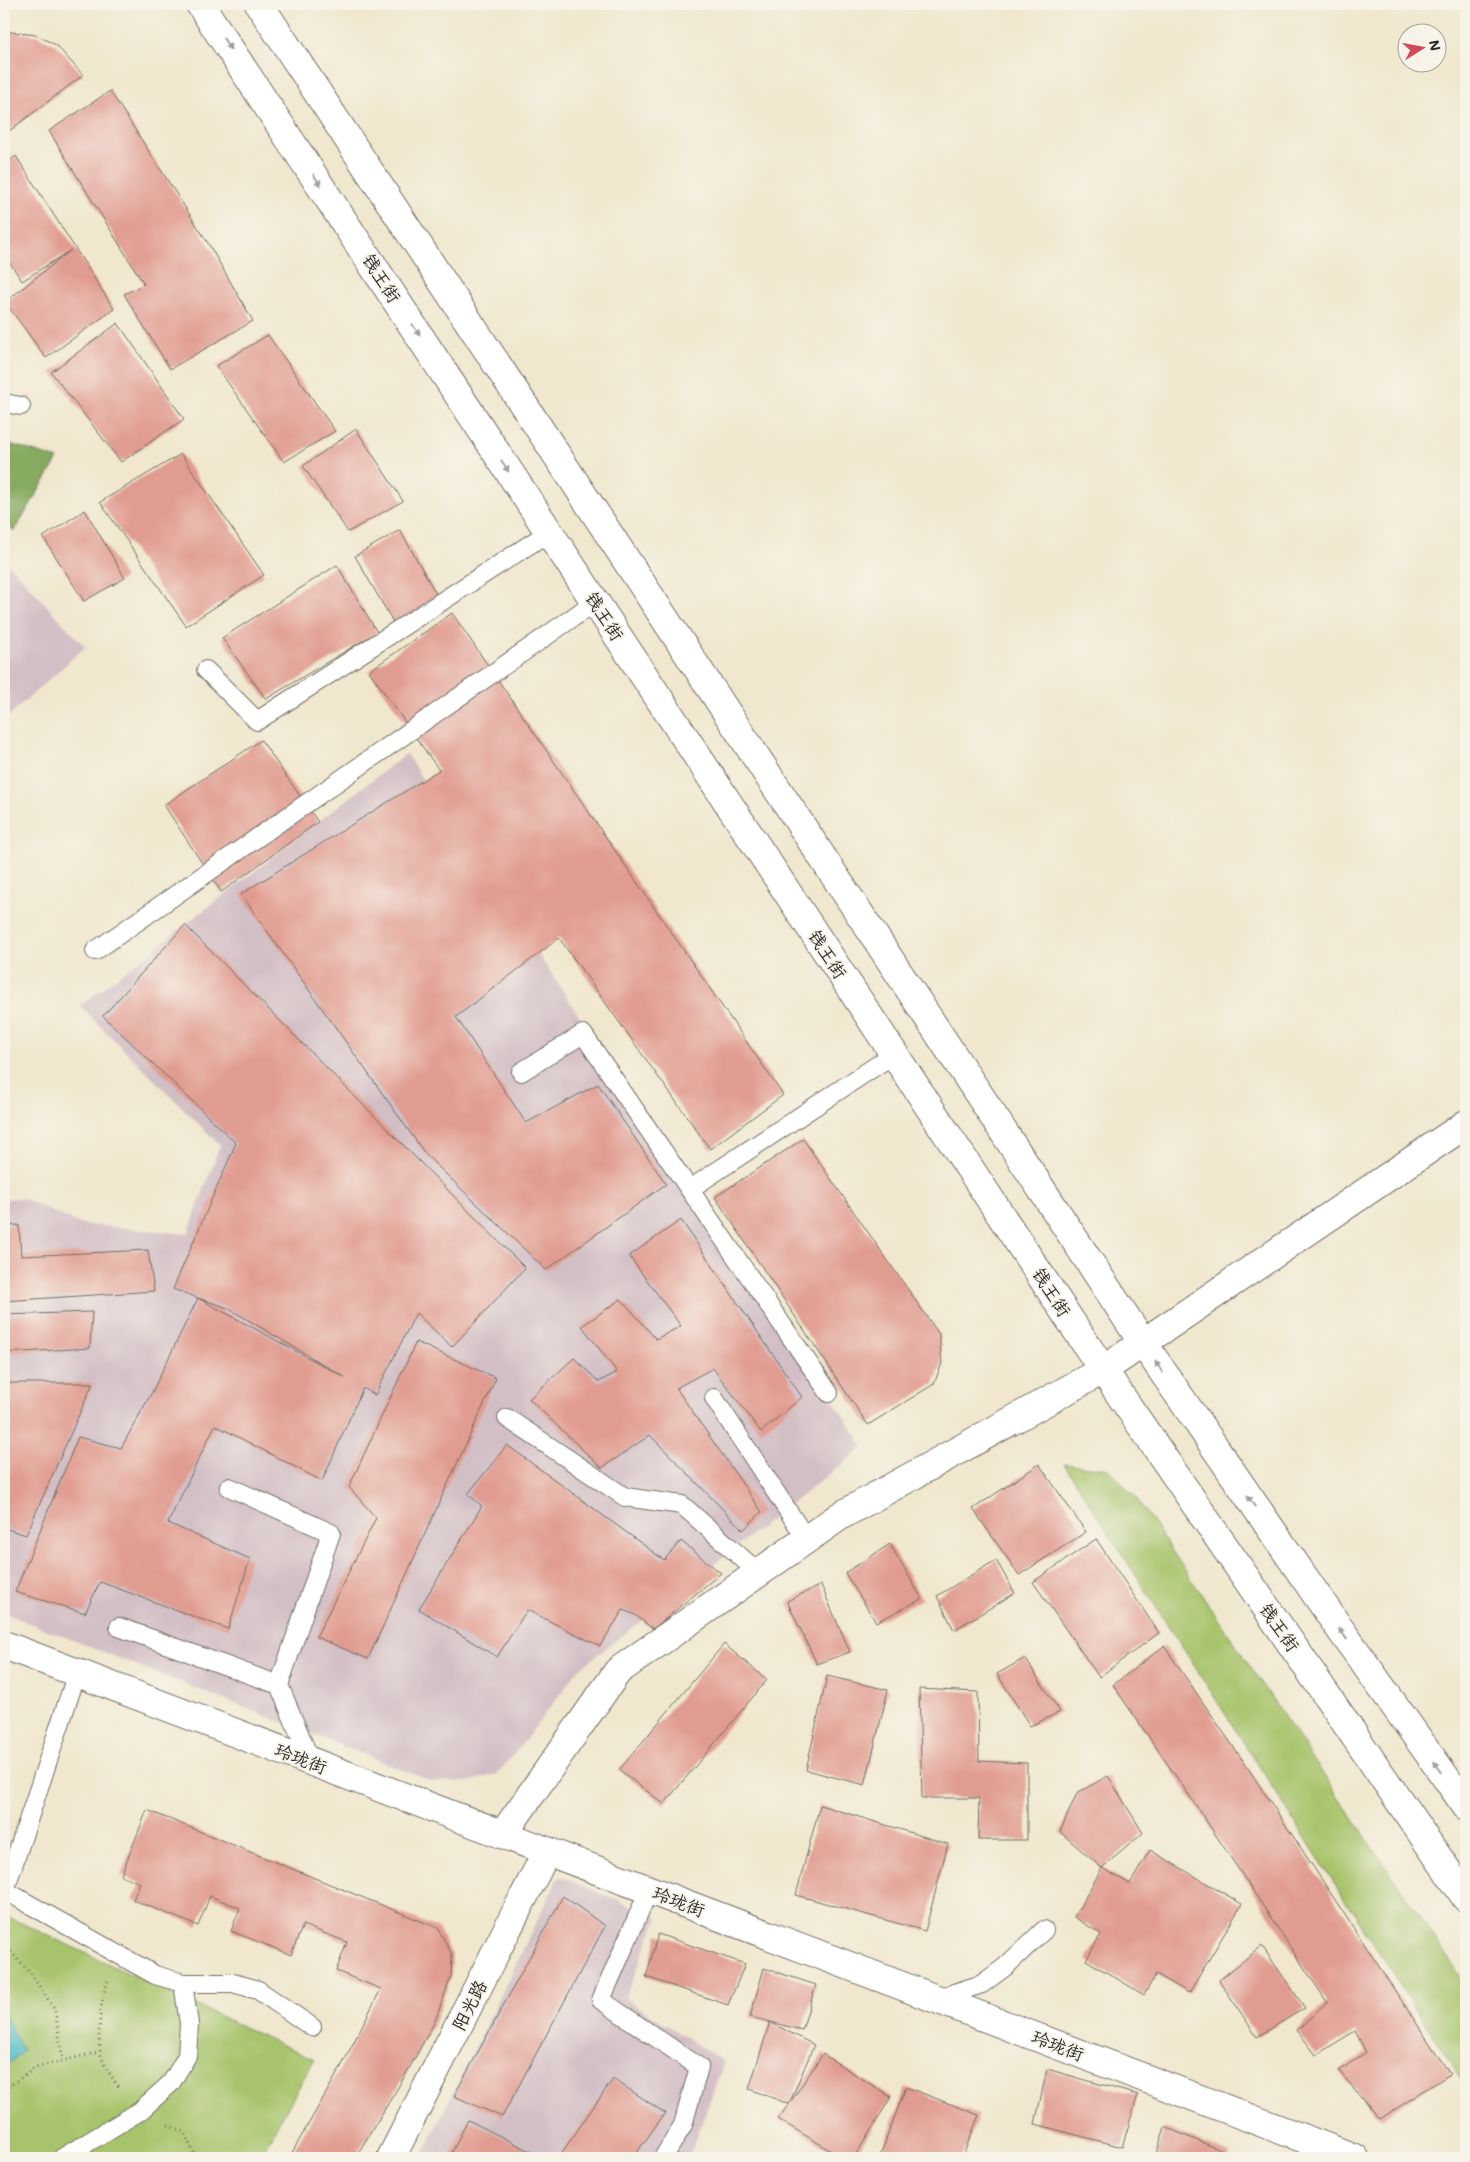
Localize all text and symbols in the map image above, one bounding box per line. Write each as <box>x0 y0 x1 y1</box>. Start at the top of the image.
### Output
north arrow <box>1398 22 1448 72</box>
one-way arrow <box>222 38 232 51</box>
text: N <box>1425 38 1446 52</box>
one-way arrow <box>312 173 321 187</box>
street label: 钱王街 <box>357 249 407 307</box>
one-way arrow <box>411 324 421 337</box>
one-way arrow <box>500 459 510 473</box>
street label: 钱王街 <box>580 587 630 645</box>
street label: 钱王街 <box>803 925 853 983</box>
street label: 钱王街 <box>1027 1263 1077 1321</box>
one-way arrow <box>1154 1360 1164 1373</box>
one-way arrow <box>1246 1494 1256 1507</box>
street label: 钱王街 <box>1255 1598 1305 1656</box>
one-way arrow <box>1339 1628 1349 1641</box>
street label: 玲珑街 <box>271 1737 331 1779</box>
one-way arrow <box>1433 1760 1443 1774</box>
street label: 玲珑街 <box>649 1880 709 1922</box>
street label: 阳光路 <box>446 1975 492 2035</box>
street label: 玲珑街 <box>1028 2024 1088 2066</box>

